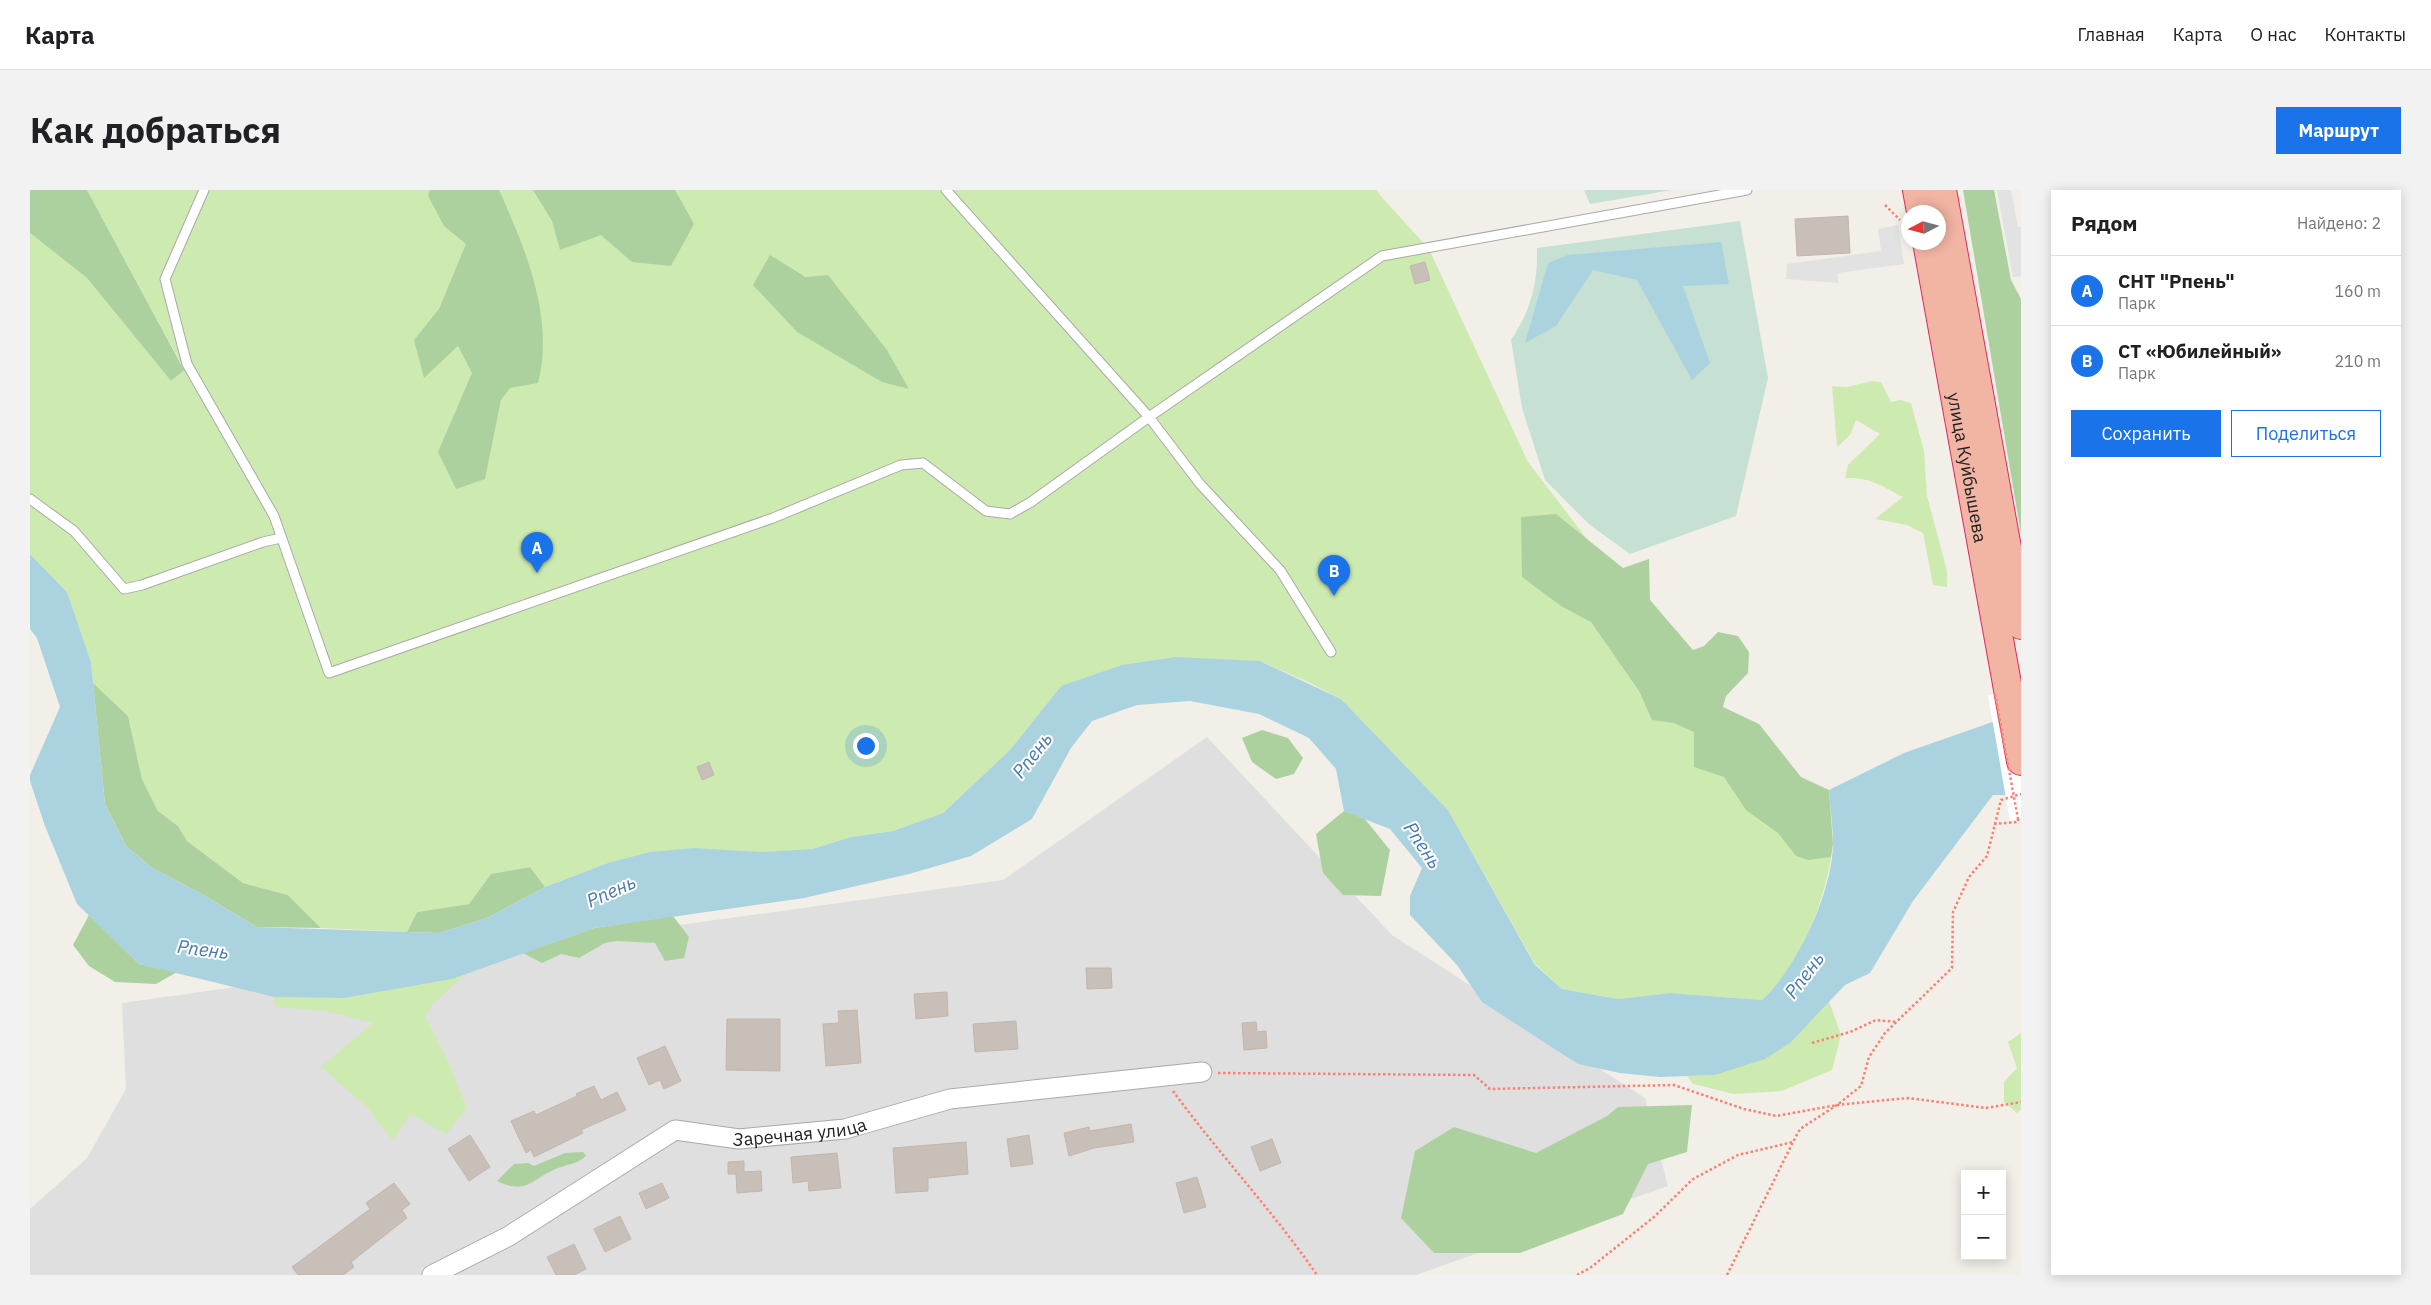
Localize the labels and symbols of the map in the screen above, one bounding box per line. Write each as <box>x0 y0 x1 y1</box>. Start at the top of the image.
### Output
north arrow <box>1901 205 1946 250</box>
street label: улица Куйбышева <box>1943 390 1993 545</box>
pin: A <box>521 532 553 573</box>
pin: B <box>1318 555 1350 596</box>
water label: Рпень <box>1007 727 1057 783</box>
your location <box>853 733 879 759</box>
water label: Рпень <box>1399 817 1447 873</box>
water label: Рпень <box>582 870 640 912</box>
water label: Рпень <box>176 934 230 964</box>
water label: Рпень <box>1779 947 1829 1003</box>
street label: Заречная улица <box>731 1112 869 1151</box>

